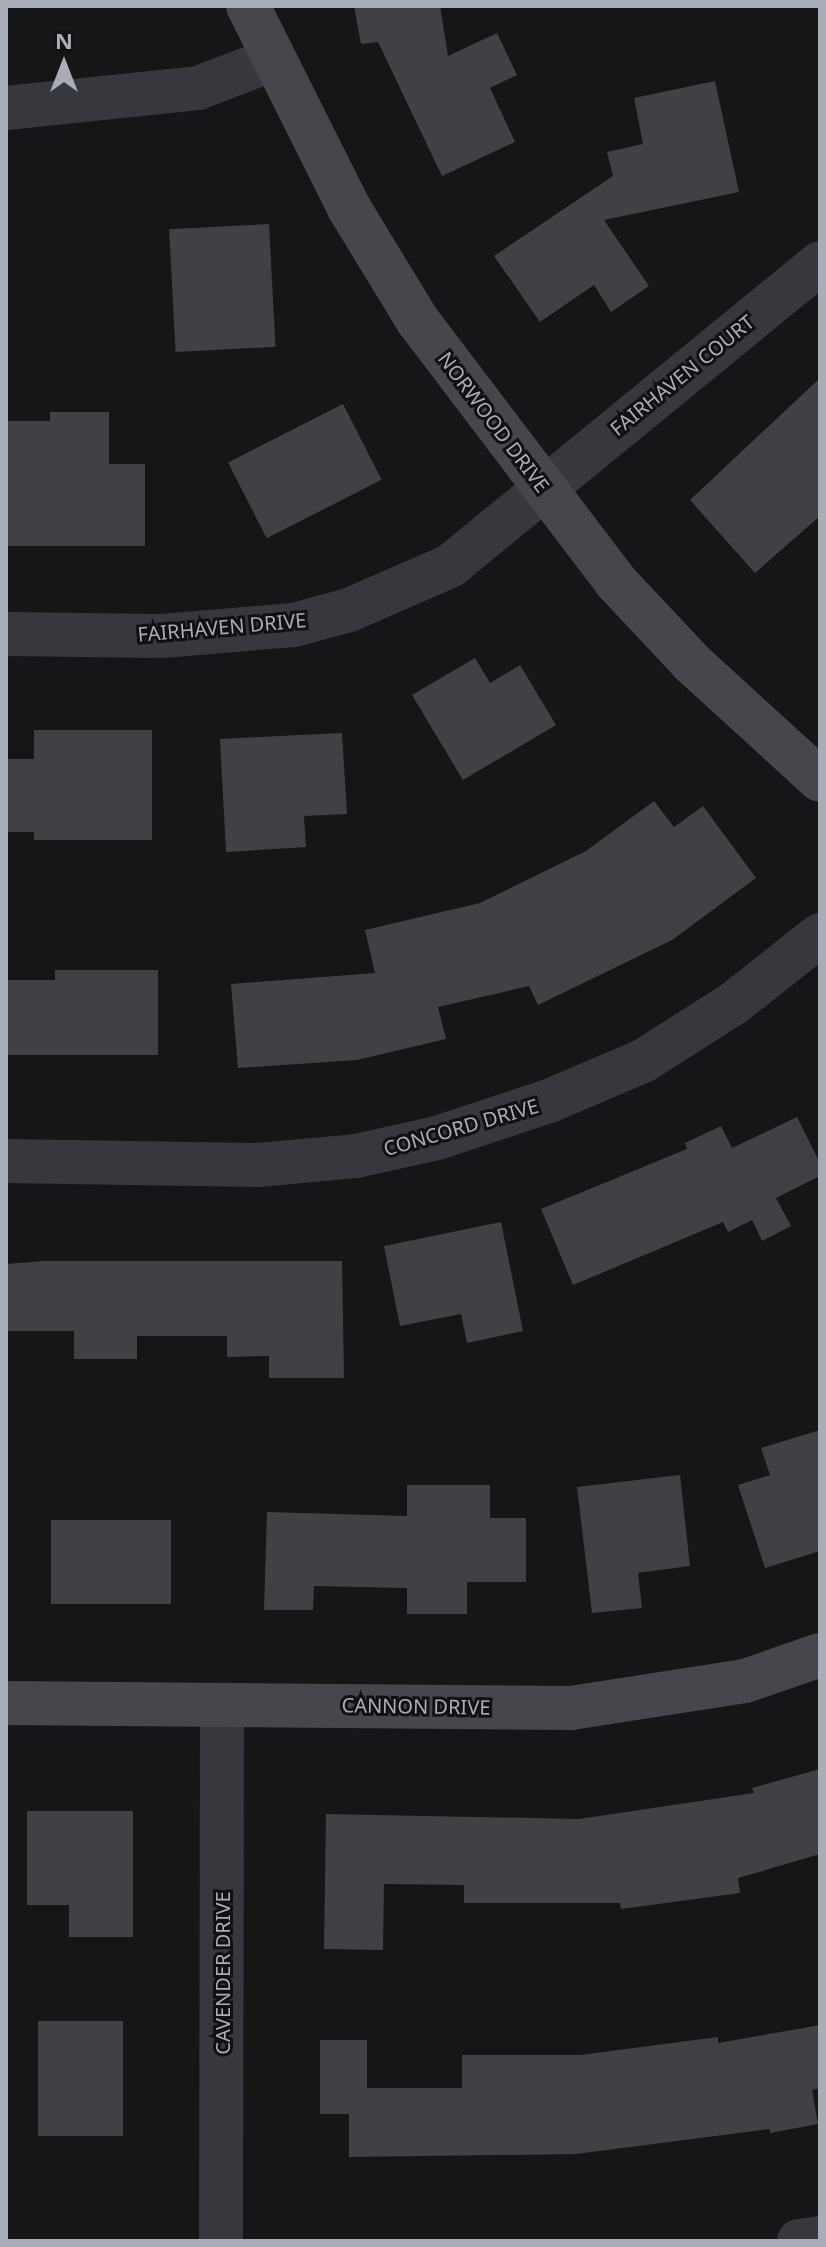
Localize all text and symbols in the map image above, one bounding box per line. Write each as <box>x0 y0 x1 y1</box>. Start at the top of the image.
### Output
north arrow <box>24 24 104 104</box>
text: N <box>55 25 73 55</box>
street label: FAIRHAVEN COURT <box>605 310 759 440</box>
street label: NORWOOD DRIVE <box>433 347 555 497</box>
street label: FAIRHAVEN DRIVE <box>137 608 307 646</box>
street label: CONCORD DRIVE <box>381 1093 541 1161</box>
street label: CANNON DRIVE <box>341 1693 491 1719</box>
street label: CAVENDER DRIVE <box>210 1891 234 2055</box>

